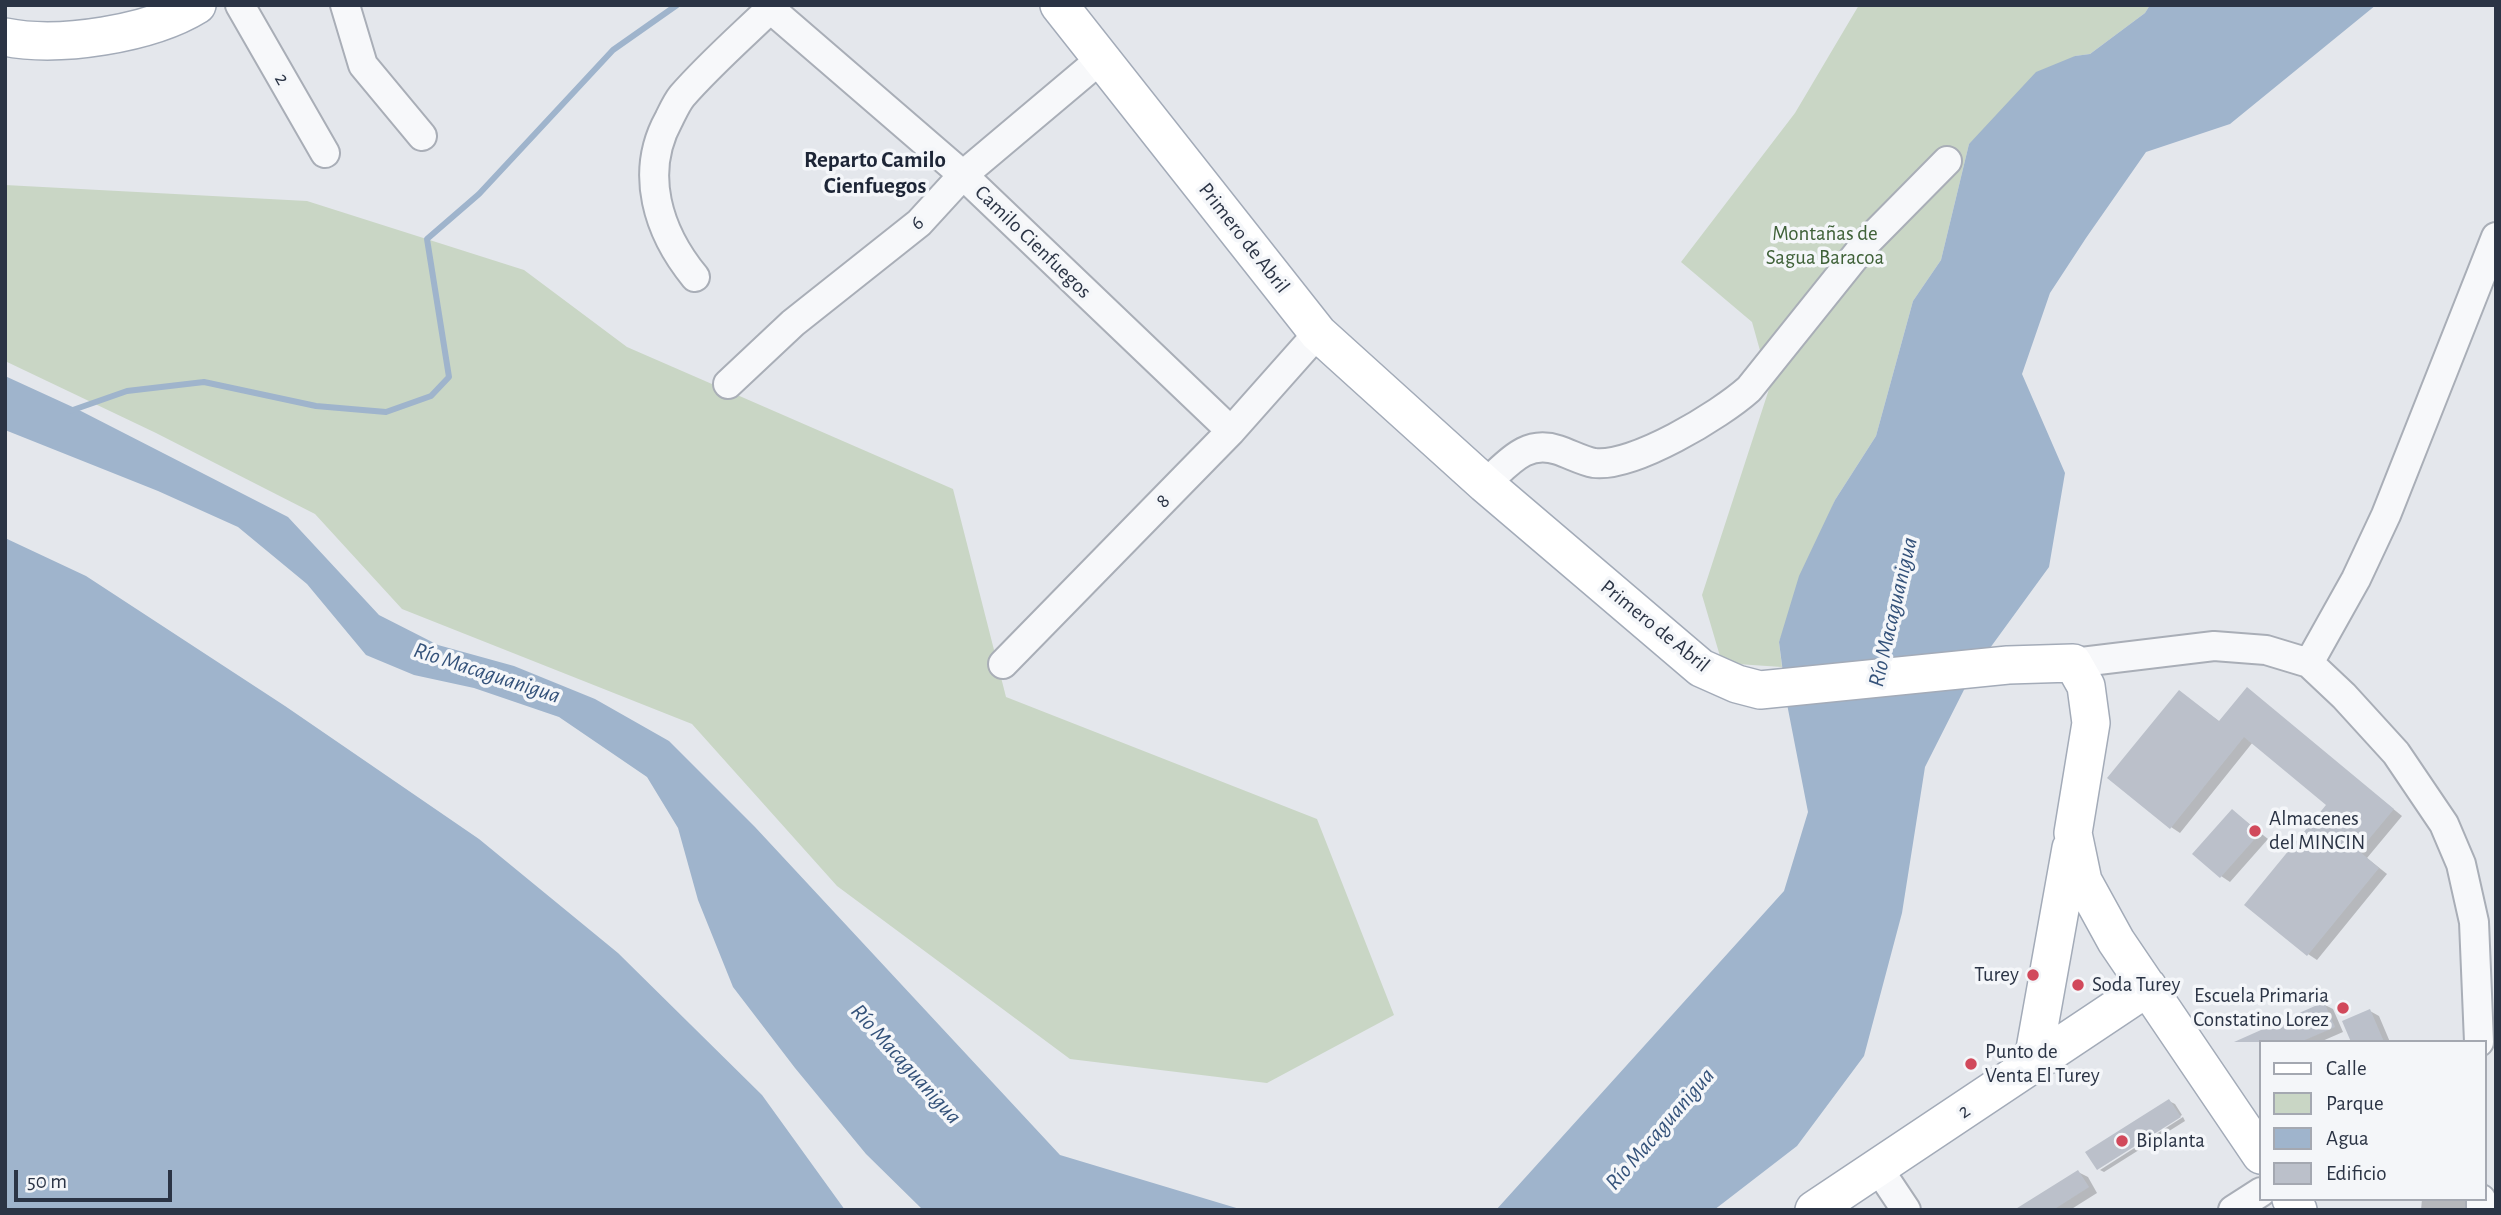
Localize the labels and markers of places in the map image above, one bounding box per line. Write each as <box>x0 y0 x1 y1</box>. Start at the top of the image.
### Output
place label: Almacenes del MINCIN <box>2269 806 2365 856</box>
marker: Almacenes del MINCIN <box>2247 823 2263 839</box>
place label: Turey <box>1974 962 2019 988</box>
marker: Turey <box>2025 967 2041 983</box>
place label: Soda Turey <box>2092 972 2180 998</box>
marker: Soda Turey <box>2070 977 2086 993</box>
place label: Escuela Primaria Constatino Lorez <box>2193 983 2329 1033</box>
marker: Escuela Primaria Constatino Lorez <box>2335 1000 2351 1016</box>
place label: Punto de Venta El Turey <box>1985 1039 2100 1089</box>
marker: Punto de Venta El Turey <box>1963 1056 1979 1072</box>
place label: Biplanta <box>2136 1128 2205 1154</box>
marker: Biplanta <box>2114 1133 2130 1149</box>

